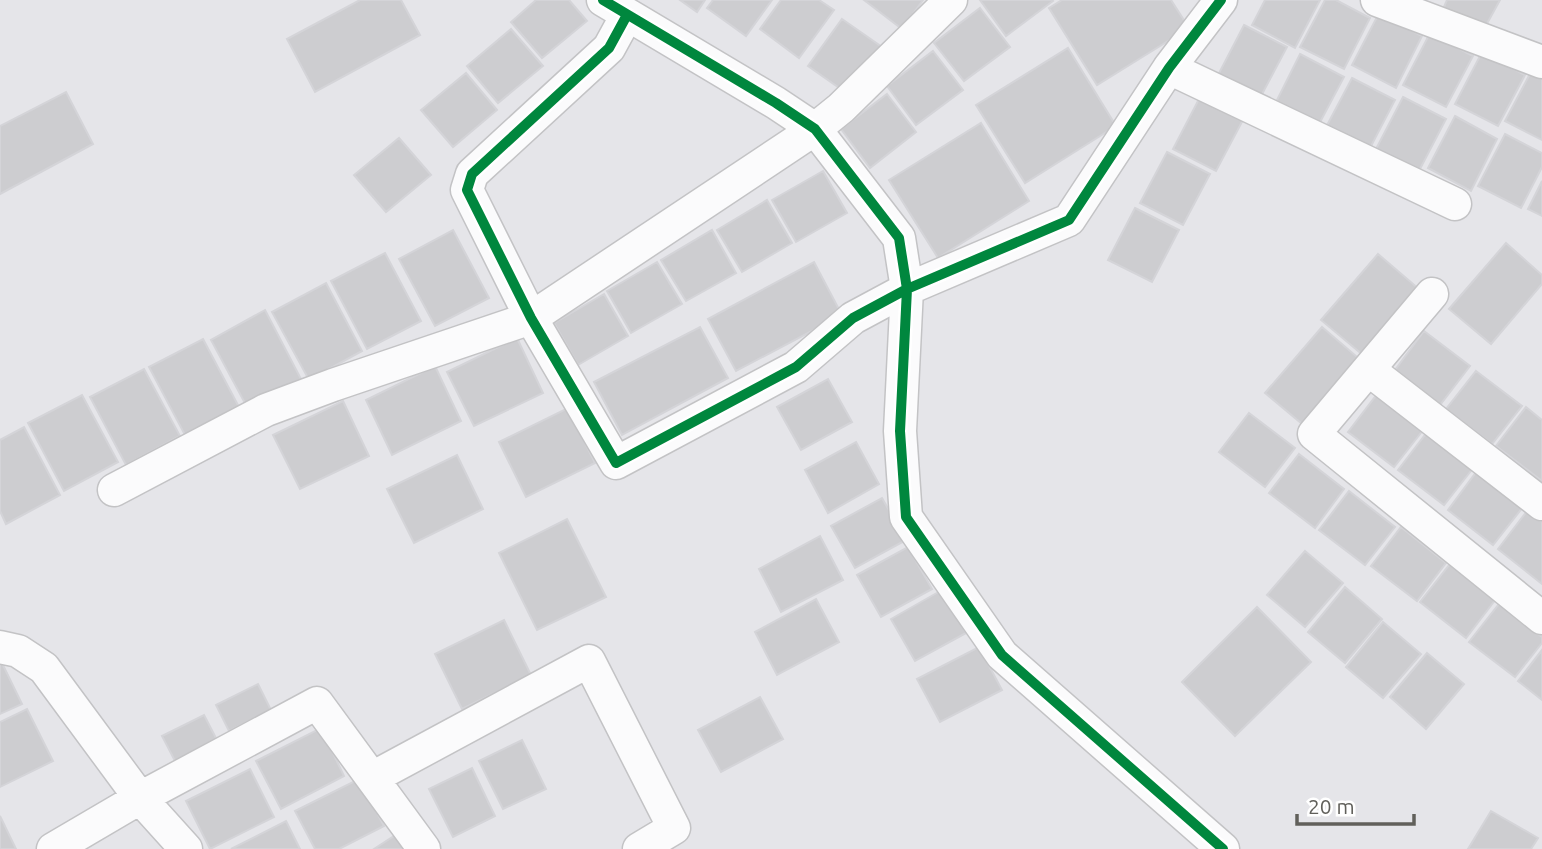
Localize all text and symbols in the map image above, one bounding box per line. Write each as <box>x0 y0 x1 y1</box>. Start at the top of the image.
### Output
scale bar <box>1297 782 1414 826</box>
text: 20 m <box>1308 794 1355 818</box>

